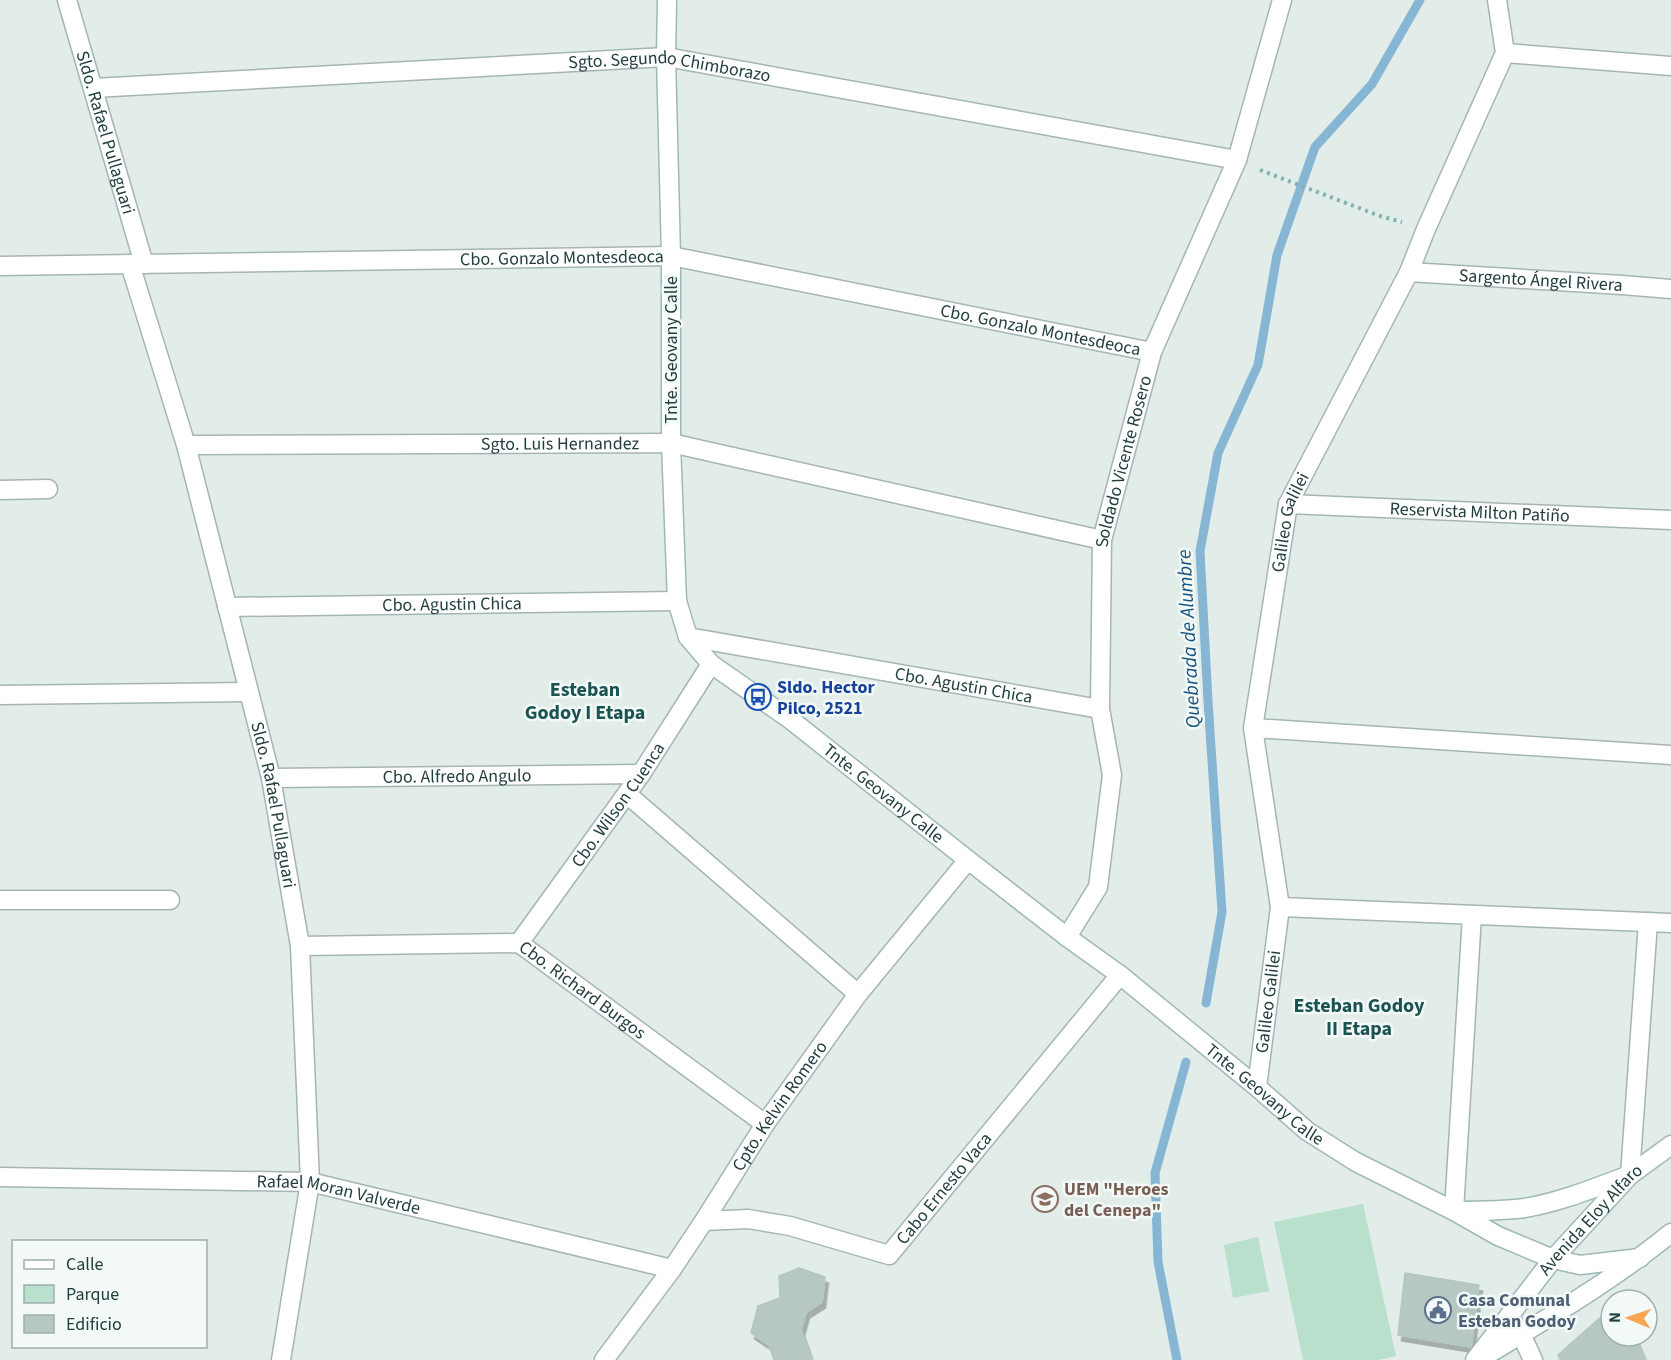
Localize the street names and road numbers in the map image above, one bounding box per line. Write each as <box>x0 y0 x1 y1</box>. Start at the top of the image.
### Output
street label: Sgto. Segundo Chimborazo <box>568 44 773 88</box>
street label: Sldo. Rafael Pullaguari <box>70 48 141 217</box>
street label: Cbo. Gonzalo Montesdeoca <box>460 244 664 272</box>
street label: Sargento Ángel Rivera <box>1458 263 1623 298</box>
street label: Tnte. Geovany Calle <box>659 276 684 424</box>
street label: Cbo. Gonzalo Montesdeoca <box>938 298 1143 362</box>
street label: Soldado Vicente Rosero <box>1089 373 1158 548</box>
street label: Sgto. Luis Hernandez <box>481 431 640 456</box>
street label: Galileo Galilei <box>1265 468 1315 574</box>
street label: Reservista Milton Patiño <box>1389 496 1570 528</box>
street label: Cbo. Agustin Chica <box>382 591 522 617</box>
street label: Cbo. Agustin Chica <box>893 661 1035 710</box>
street label: Sldo. Rafael Pullaguari <box>245 719 302 890</box>
street label: Cbo. Wilson Cuenca <box>565 737 671 872</box>
street label: Tnte. Geovany Calle <box>818 738 949 849</box>
street label: Cbo. Alfredo Angulo <box>382 763 532 789</box>
street label: Cbo. Richard Burgos <box>514 935 651 1045</box>
street label: Galileo Galilei <box>1249 949 1287 1055</box>
street label: Cpto. Kelvin Romero <box>726 1036 833 1176</box>
street label: Tnte. Geovany Calle <box>1200 1037 1329 1151</box>
street label: Cabo Ernesto Vaca <box>890 1127 998 1250</box>
street label: Avenida Eloy Alfaro <box>1532 1158 1647 1281</box>
street label: Rafael Moran Valverde <box>257 1169 423 1221</box>

